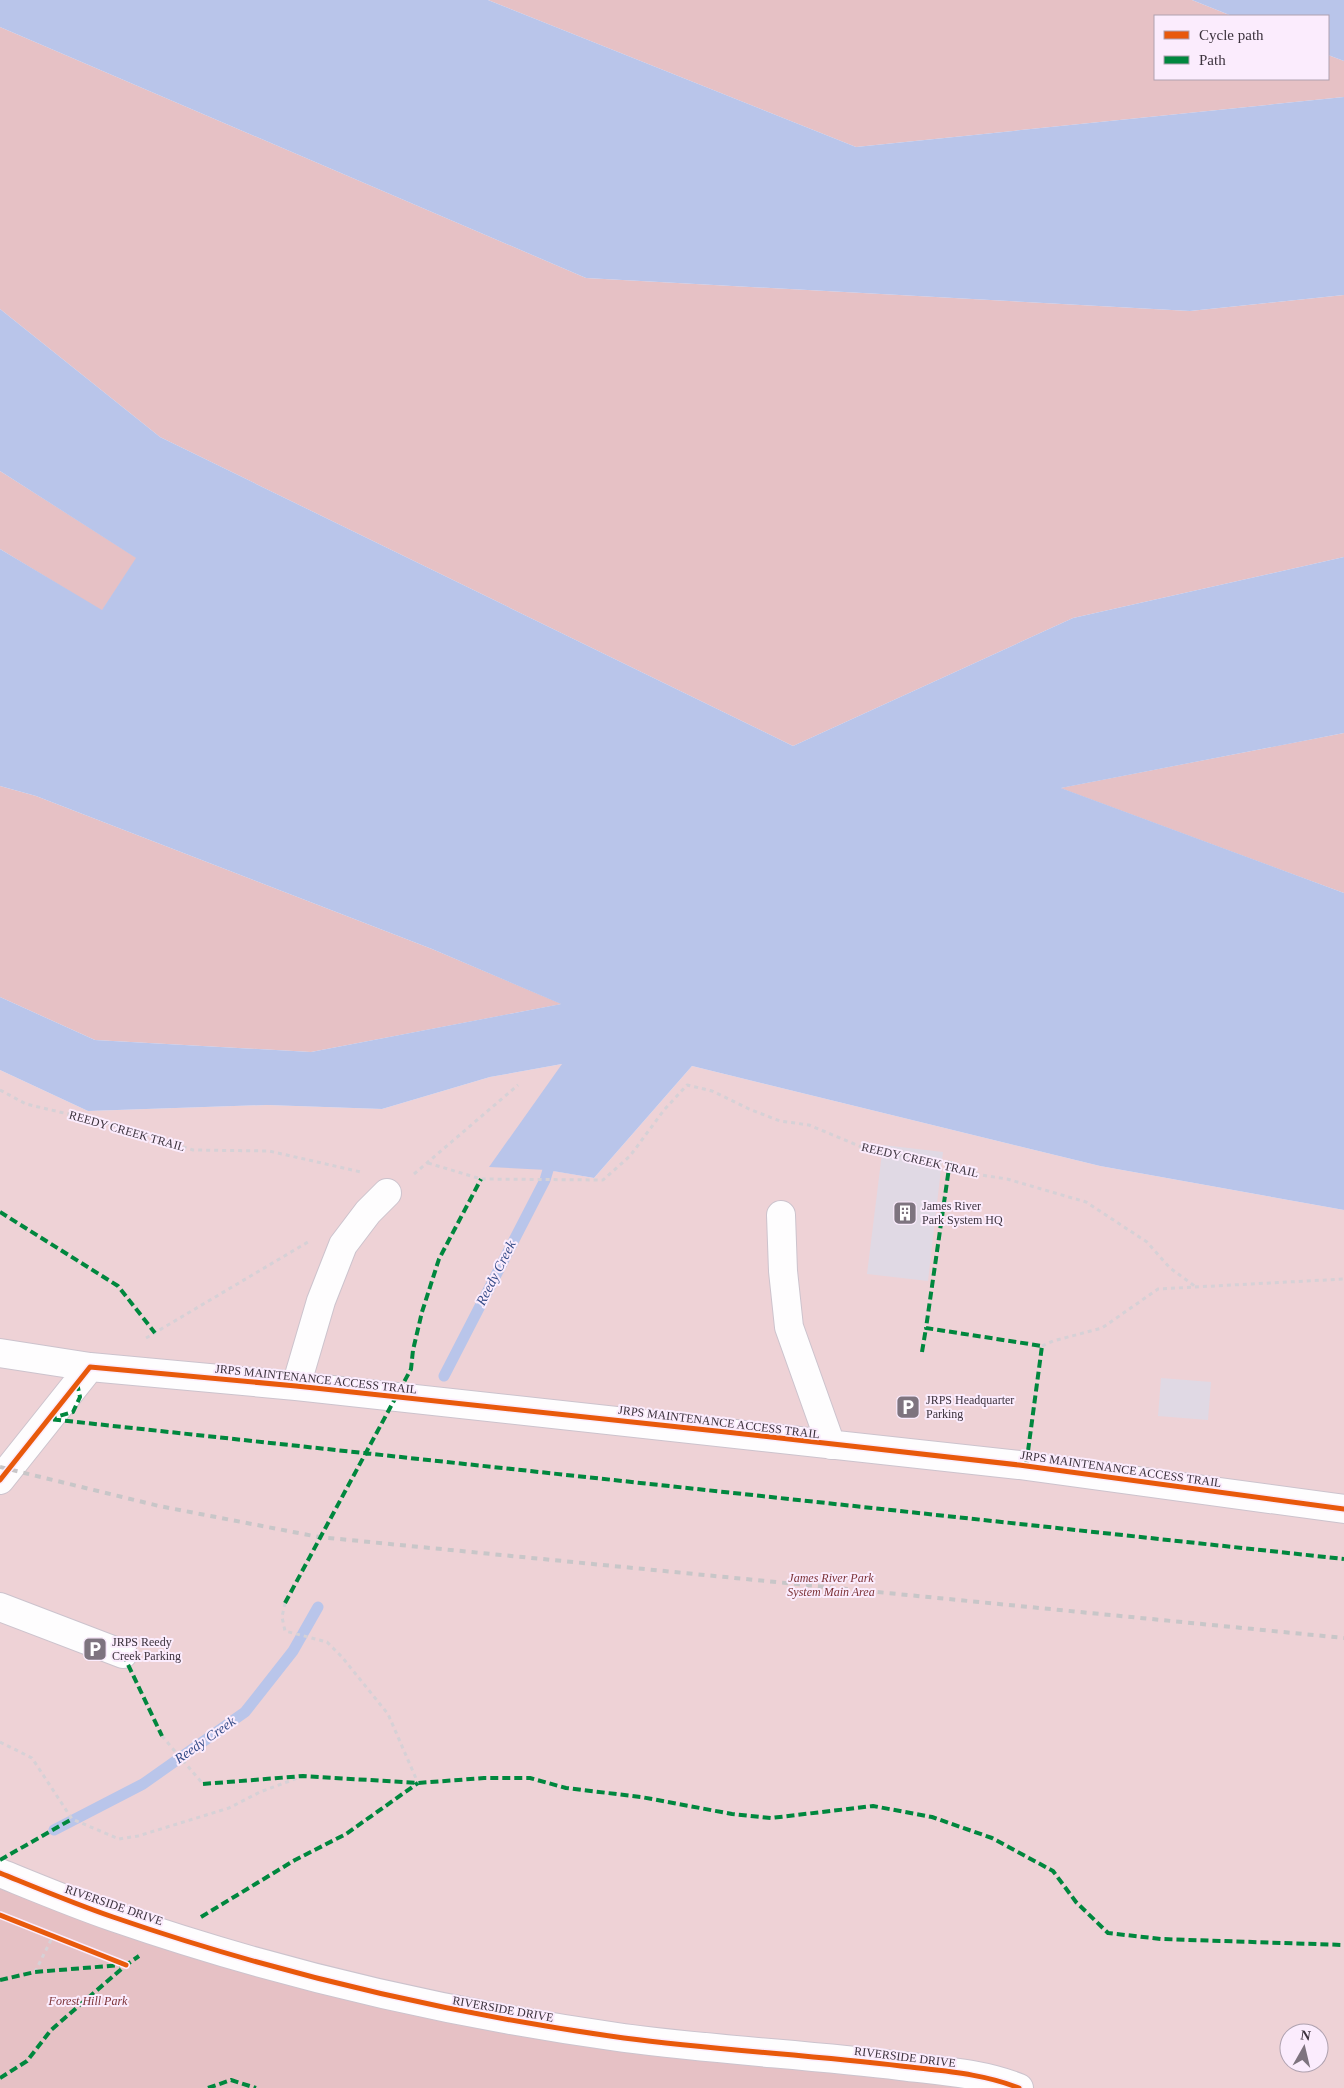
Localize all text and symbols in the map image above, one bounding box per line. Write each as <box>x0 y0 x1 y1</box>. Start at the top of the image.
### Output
legend <box>1154 15 1329 80</box>
text: Cycle path <box>1199 27 1264 43</box>
text: Path <box>1199 52 1226 68</box>
street label: REEDY CREEK TRAIL <box>67 1108 187 1154</box>
street label: REEDY CREEK TRAIL <box>860 1140 980 1180</box>
place label: James River Park System HQ <box>922 1199 1003 1227</box>
building icon: James River Park System HQ <box>892 1200 918 1226</box>
water label: Reedy Creek <box>473 1237 519 1309</box>
street label: JRPS MAINTENANCE ACCESS TRAIL <box>214 1361 418 1397</box>
place label: JRPS Headquarter Parking <box>926 1393 1014 1421</box>
parking icon: JRPS Headquarter Parking <box>895 1394 921 1420</box>
street label: JRPS MAINTENANCE ACCESS TRAIL <box>617 1403 821 1441</box>
street label: JRPS MAINTENANCE ACCESS TRAIL <box>1020 1448 1222 1490</box>
park label: James River Park System Main Area <box>787 1571 875 1599</box>
place label: JRPS Reedy Creek Parking <box>112 1635 181 1663</box>
parking icon: JRPS Reedy Creek Parking <box>82 1636 108 1662</box>
water label: Reedy Creek <box>171 1713 239 1767</box>
street label: RIVERSIDE DRIVE <box>63 1882 165 1928</box>
street label: RIVERSIDE DRIVE <box>451 1993 555 2025</box>
park label: Forest Hill Park <box>48 1994 128 2008</box>
north arrow <box>1279 2023 1329 2073</box>
text: N <box>1300 2027 1312 2044</box>
street label: RIVERSIDE DRIVE <box>853 2044 957 2070</box>

